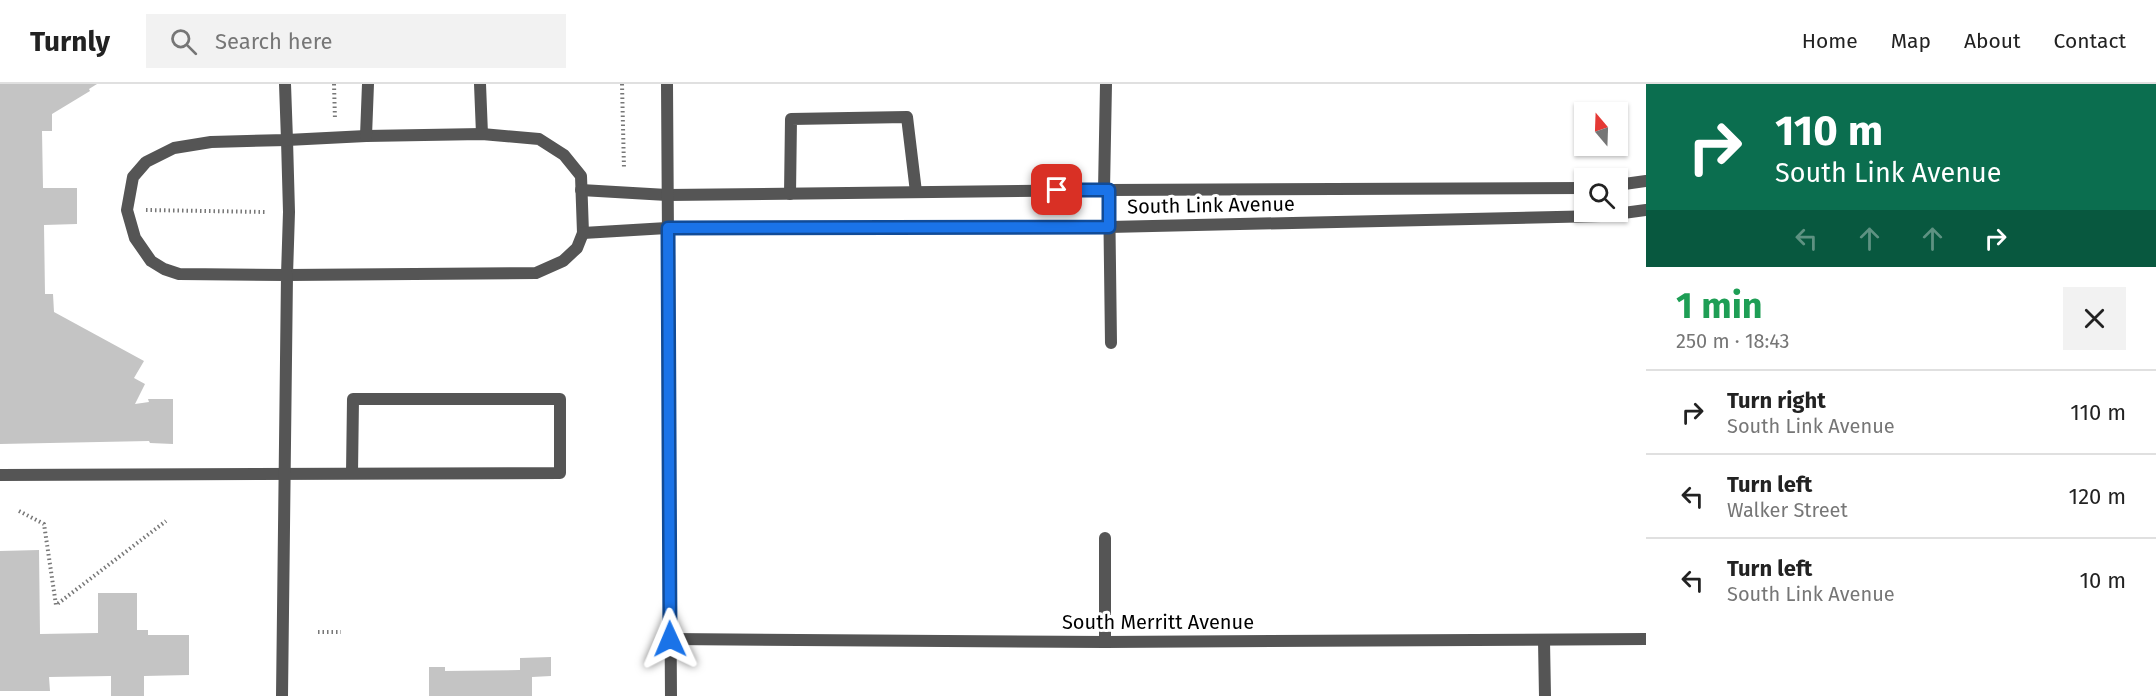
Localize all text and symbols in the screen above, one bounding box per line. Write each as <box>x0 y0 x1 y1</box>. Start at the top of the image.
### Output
search box <box>146 14 566 68</box>
text: Turnly <box>30 25 110 58</box>
icon: search <box>167 25 200 58</box>
text: Search here <box>215 28 332 55</box>
text: Home <box>1802 28 1858 54</box>
text: Map <box>1891 28 1931 54</box>
text: About <box>1964 28 2021 54</box>
text: Contact <box>2054 28 2126 54</box>
north arrow <box>1574 102 1628 156</box>
map controls <box>1574 102 1628 222</box>
text: 110 m <box>1775 106 1883 156</box>
icon: right <box>1676 108 1754 186</box>
text: South Link Avenue <box>1775 157 2001 189</box>
pin <box>1031 164 1082 215</box>
button: search <box>1574 168 1628 222</box>
icon: arrive <box>1040 173 1073 206</box>
street label: South Link Avenue <box>1127 192 1295 218</box>
icon: left <box>1790 222 1823 255</box>
icon: ahead <box>1853 222 1886 255</box>
icon: ahead <box>1916 222 1949 255</box>
icon: right <box>1979 222 2012 255</box>
text: 1 min <box>1676 284 1763 328</box>
button: close <box>2063 287 2126 350</box>
text: 250 m · 18:43 <box>1676 329 1790 353</box>
text: Turn right <box>1727 387 1826 414</box>
icon: right <box>1676 396 1709 429</box>
text: 110 m <box>2070 399 2126 426</box>
text: South Link Avenue <box>1727 414 1895 438</box>
text: Turn left <box>1727 471 1812 498</box>
icon: left <box>1676 480 1709 513</box>
text: 120 m <box>2069 483 2126 510</box>
text: Walker Street <box>1727 498 1848 522</box>
text: Turn left <box>1727 555 1812 582</box>
icon: left <box>1676 564 1709 597</box>
text: 10 m <box>2080 567 2126 594</box>
text: South Link Avenue <box>1727 582 1895 606</box>
position arrow <box>638 607 702 671</box>
street label: South Merritt Avenue <box>1062 610 1254 634</box>

